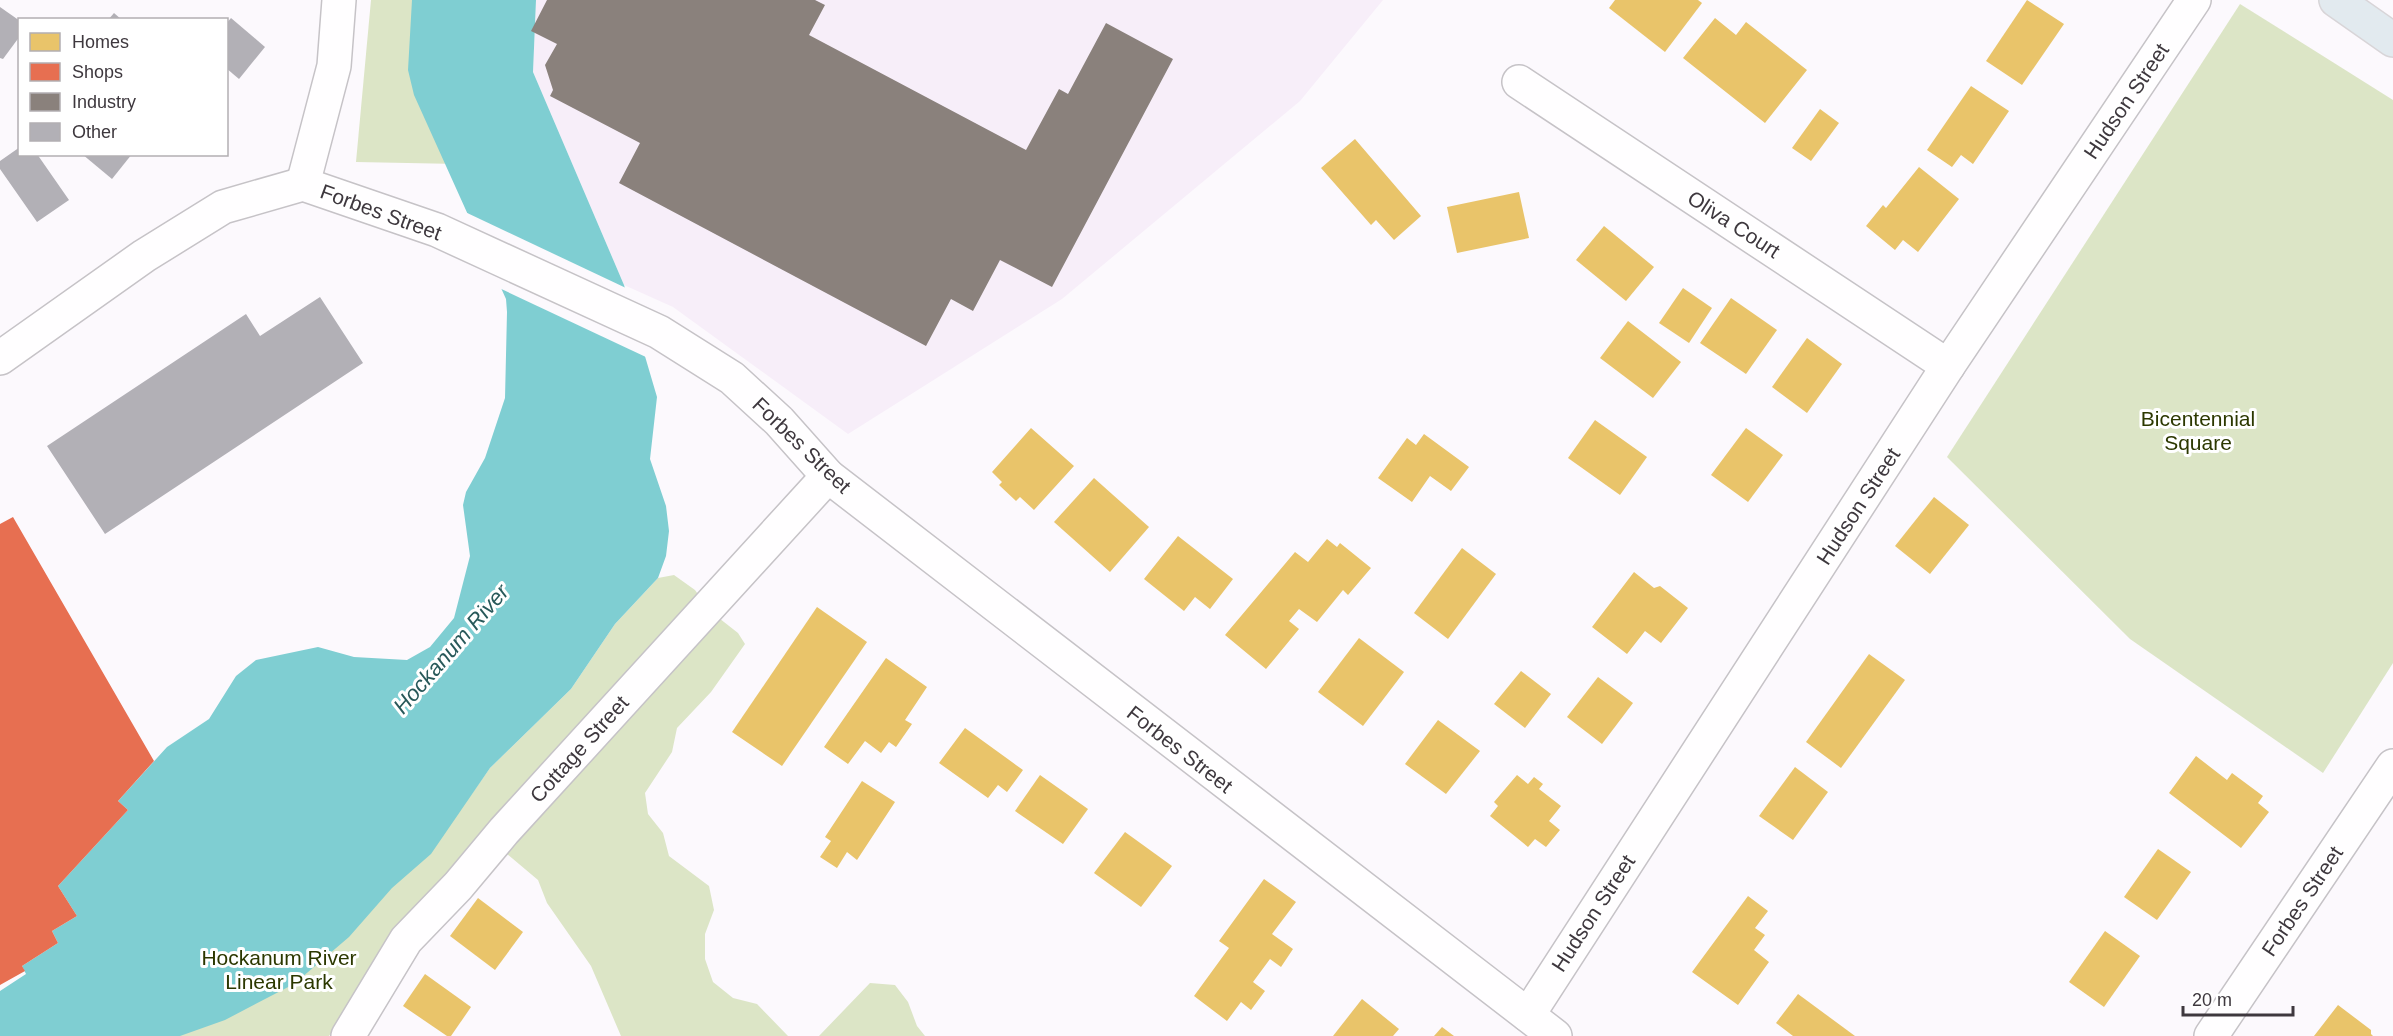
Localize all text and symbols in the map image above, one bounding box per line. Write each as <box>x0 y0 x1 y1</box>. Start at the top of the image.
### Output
legend <box>18 18 228 156</box>
text: Homes <box>72 32 129 52</box>
street label: Hudson Street <box>2079 39 2173 163</box>
text: Shops <box>72 62 123 82</box>
text: Industry <box>72 92 136 112</box>
text: Other <box>72 122 117 142</box>
street label: Forbes Street <box>317 179 445 245</box>
street label: Oliva Court <box>1684 186 1784 262</box>
street label: Forbes Street <box>748 393 856 498</box>
park label: Bicentennial Square <box>2141 407 2255 454</box>
street label: Hudson Street <box>1812 443 1904 569</box>
water label: Hockanum River <box>388 578 515 719</box>
street label: Cottage Street <box>525 691 633 807</box>
street label: Forbes Street <box>1123 701 1237 797</box>
street label: Forbes Street <box>2257 842 2347 960</box>
street label: Hudson Street <box>1547 850 1639 976</box>
park label: Hockanum River Linear Park <box>201 946 357 993</box>
scale bar <box>2183 979 2292 1017</box>
text: 20 m <box>2192 990 2232 1010</box>

